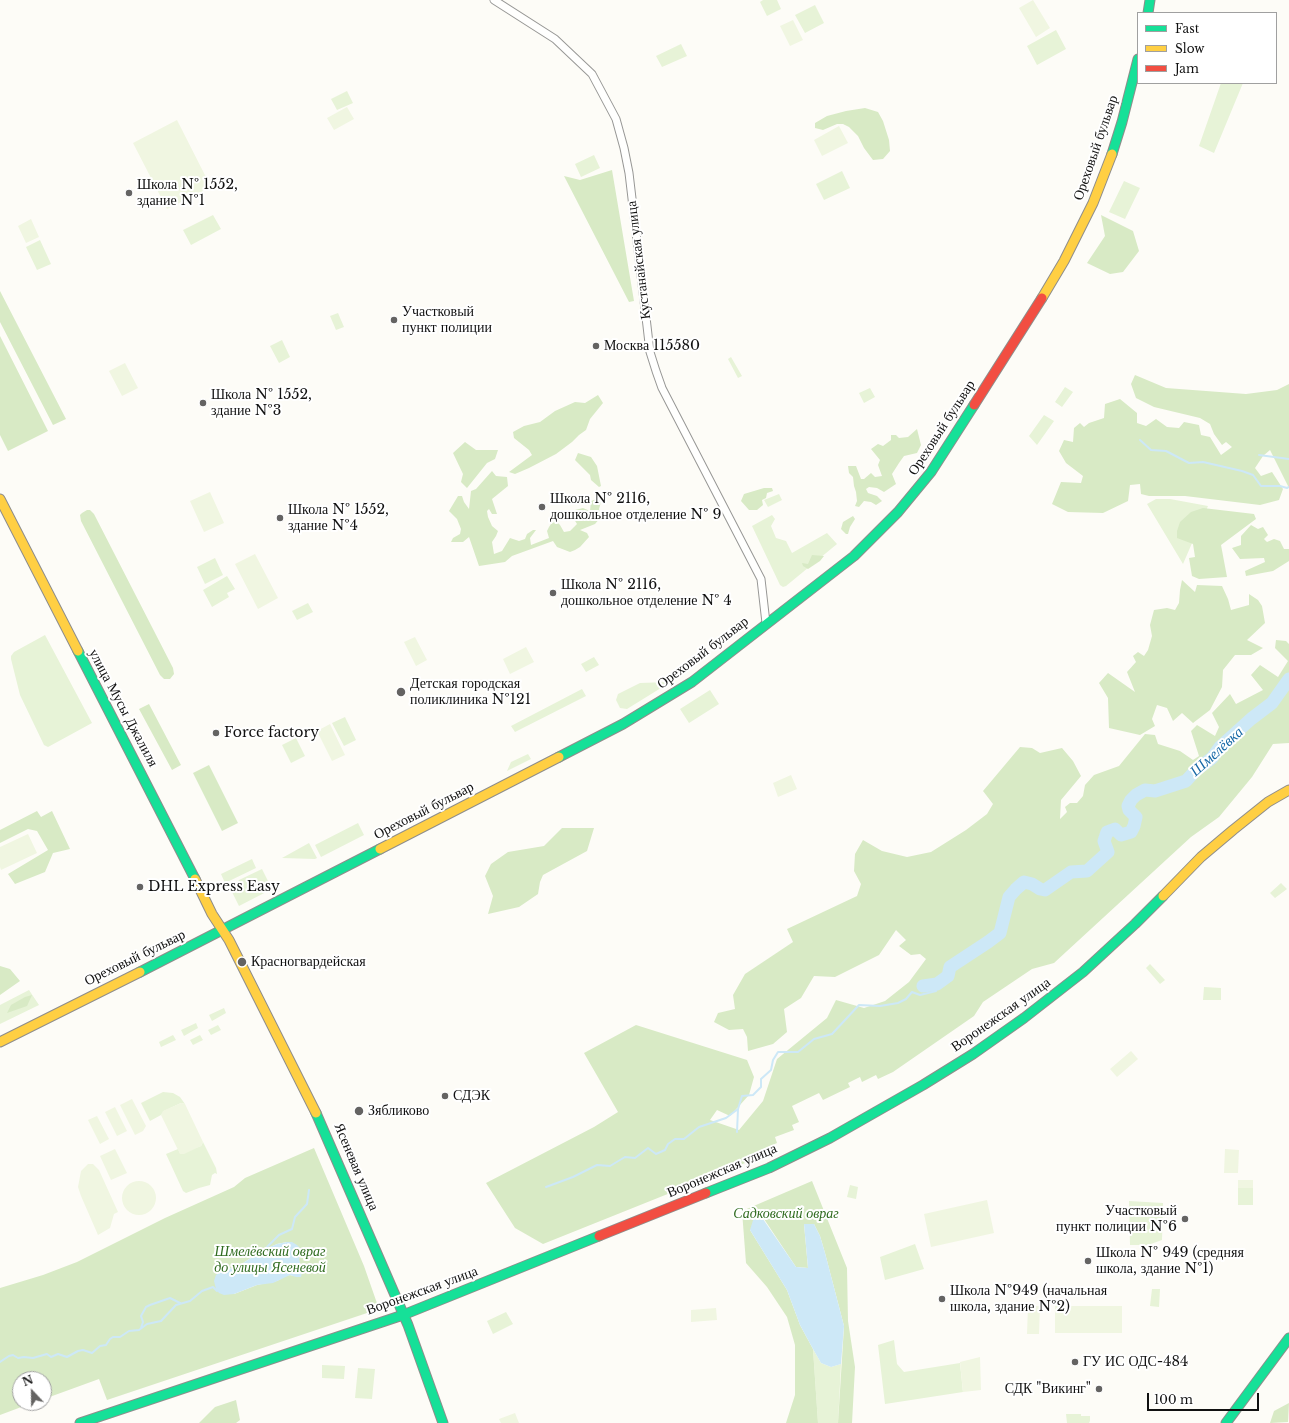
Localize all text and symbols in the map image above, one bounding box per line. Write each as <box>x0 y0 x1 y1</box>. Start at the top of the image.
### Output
legend <box>1137 12 1277 84</box>
text: Fast <box>1175 21 1199 36</box>
text: Slow <box>1175 41 1204 56</box>
text: Jam <box>1175 61 1199 76</box>
street label: Ореховый бульвар <box>1070 93 1122 203</box>
place label: Школа № 1552, здание №1 <box>137 177 238 210</box>
marker: Школа № 1552, здание №1 <box>124 188 134 198</box>
street label: Кустанайская улица <box>623 200 655 320</box>
place label: Участковый пункт полиции <box>402 304 492 336</box>
marker: Участковый пункт полиции <box>389 315 399 325</box>
place label: Москва 115580 <box>604 338 700 354</box>
marker: Москва 115580 <box>591 341 601 351</box>
street label: Ореховый бульвар <box>905 377 979 479</box>
place label: Школа № 1552, здание №3 <box>211 387 312 420</box>
marker: Школа № 1552, здание №3 <box>198 398 208 408</box>
place label: Школа № 2116, дошкольное отделение № 9 <box>550 491 722 524</box>
place label: Школа № 1552, здание №4 <box>288 502 389 534</box>
marker: Школа № 2116, дошкольное отделение № 9 <box>537 502 547 512</box>
marker: Школа № 1552, здание №4 <box>275 513 285 523</box>
place label: Школа № 2116, дошкольное отделение № 4 <box>561 577 732 610</box>
marker: Школа № 2116, дошкольное отделение № 4 <box>548 588 558 598</box>
street label: Ореховый бульвар <box>654 613 752 693</box>
street label: улица Мусы Джалиля <box>85 646 161 770</box>
place label: Детская городская поликлиника №121 <box>410 676 531 708</box>
marker: Детская городская поликлиника №121 <box>395 686 407 698</box>
water label: Шмелёвка <box>1187 723 1247 781</box>
place label: Force factory <box>224 725 319 741</box>
marker: Force factory <box>211 728 221 738</box>
street label: Ореховый бульвар <box>371 779 477 843</box>
place label: DHL Express Easy <box>148 879 280 895</box>
marker: DHL Express Easy <box>135 882 145 892</box>
street label: Ореховый бульвар <box>82 926 188 990</box>
place label: Красногвардейская <box>251 954 366 970</box>
marker: Красногвардейская <box>236 956 248 968</box>
street label: Воронежская улица <box>948 974 1054 1056</box>
place label: СДЭК <box>453 1088 490 1104</box>
marker: СДЭК <box>440 1091 450 1101</box>
place label: Зябликово <box>368 1103 429 1119</box>
marker: Зябликово <box>353 1105 365 1117</box>
street label: Ясеневая улица <box>330 1121 382 1213</box>
street label: Воронежская улица <box>665 1140 779 1202</box>
place label: Участковый пункт полиции №6 <box>1056 1203 1177 1236</box>
park label: Садковский овраг <box>733 1206 839 1222</box>
marker: Участковый пункт полиции №6 <box>1180 1214 1190 1224</box>
park label: Шмелёвский овраг до улицы Ясеневой <box>214 1244 326 1276</box>
place label: Школа № 949 (средняя школа, здание №1) <box>1096 1245 1244 1278</box>
marker: Школа № 949 (средняя школа, здание №1) <box>1083 1256 1093 1266</box>
street label: Воронежская улица <box>364 1263 480 1319</box>
place label: Школа №949 (начальная школа, здание №2) <box>950 1283 1107 1316</box>
marker: Школа №949 (начальная школа, здание №2) <box>937 1294 947 1304</box>
place label: ГУ ИС ОДС-484 <box>1083 1354 1188 1370</box>
marker: ГУ ИС ОДС-484 <box>1070 1357 1080 1367</box>
north arrow <box>12 1371 52 1411</box>
text: N <box>20 1372 35 1389</box>
place label: СДК "Викинг" <box>1005 1381 1091 1397</box>
marker: СДК "Викинг" <box>1094 1384 1104 1394</box>
scale bar <box>1149 1385 1261 1411</box>
text: 100 m <box>1154 1392 1193 1407</box>

